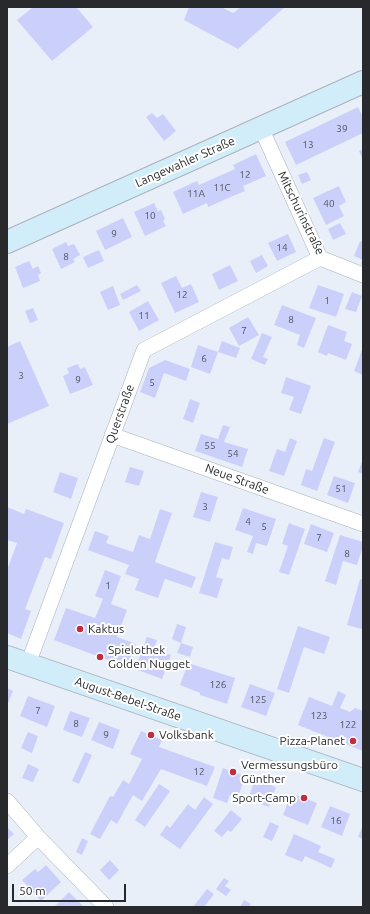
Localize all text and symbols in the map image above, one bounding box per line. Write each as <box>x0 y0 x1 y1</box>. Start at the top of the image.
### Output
house number: 39 <box>336 123 348 135</box>
street label: Langewahler Straße <box>133 134 237 190</box>
house number: 13 <box>302 139 314 151</box>
house number: 12 <box>239 169 251 181</box>
street label: Mitschurinstraße <box>275 169 327 257</box>
house number: 11C <box>213 182 231 194</box>
house number: 11A <box>187 188 205 200</box>
house number: 40 <box>323 198 335 210</box>
house number: 10 <box>144 210 156 222</box>
house number: 9 <box>111 228 117 240</box>
house number: 14 <box>276 242 288 254</box>
house number: 8 <box>63 251 69 263</box>
house number: 12 <box>176 289 188 301</box>
house number: 1 <box>324 295 330 307</box>
house number: 11 <box>138 310 150 322</box>
house number: 8 <box>288 314 294 326</box>
house number: 7 <box>241 325 247 337</box>
house number: 6 <box>201 353 207 365</box>
house number: 3 <box>18 370 24 382</box>
house number: 9 <box>75 374 81 386</box>
house number: 5 <box>149 377 155 389</box>
street label: Querstraße <box>103 382 137 446</box>
house number: 55 <box>204 440 216 452</box>
house number: 54 <box>227 448 239 460</box>
street label: Neue Straße <box>203 461 271 497</box>
house number: 51 <box>335 483 347 495</box>
house number: 3 <box>202 501 208 513</box>
house number: 4 <box>245 516 251 528</box>
house number: 5 <box>261 521 267 533</box>
house number: 7 <box>316 532 322 544</box>
house number: 8 <box>344 548 350 560</box>
house number: 1 <box>105 580 111 592</box>
place label: Kaktus <box>88 622 124 636</box>
marker: Kaktus <box>75 624 85 634</box>
place label: Spielothek Golden Nugget <box>108 643 190 671</box>
marker: Spielothek Golden Nugget <box>95 652 105 662</box>
street label: August-Bebel-Straße <box>73 674 183 724</box>
house number: 126 <box>210 679 226 691</box>
house number: 125 <box>250 694 266 706</box>
house number: 7 <box>35 705 41 717</box>
house number: 123 <box>311 710 327 722</box>
house number: 8 <box>73 718 79 730</box>
house number: 122 <box>340 719 356 731</box>
place label: Volksbank <box>159 728 214 742</box>
house number: 9 <box>103 729 109 741</box>
marker: Volksbank <box>146 730 156 740</box>
place label: Pizza-Planet <box>280 734 345 748</box>
marker: Pizza-Planet <box>348 736 358 746</box>
place label: Vermessungsbüro Günther <box>241 758 338 786</box>
house number: 12 <box>193 766 205 778</box>
marker: Vermessungsbüro Günther <box>228 767 238 777</box>
place label: Sport-Camp <box>232 791 296 805</box>
marker: Sport-Camp <box>299 793 309 803</box>
house number: 16 <box>330 815 342 827</box>
scale bar <box>14 876 128 902</box>
text: 50 m <box>19 884 46 897</box>

